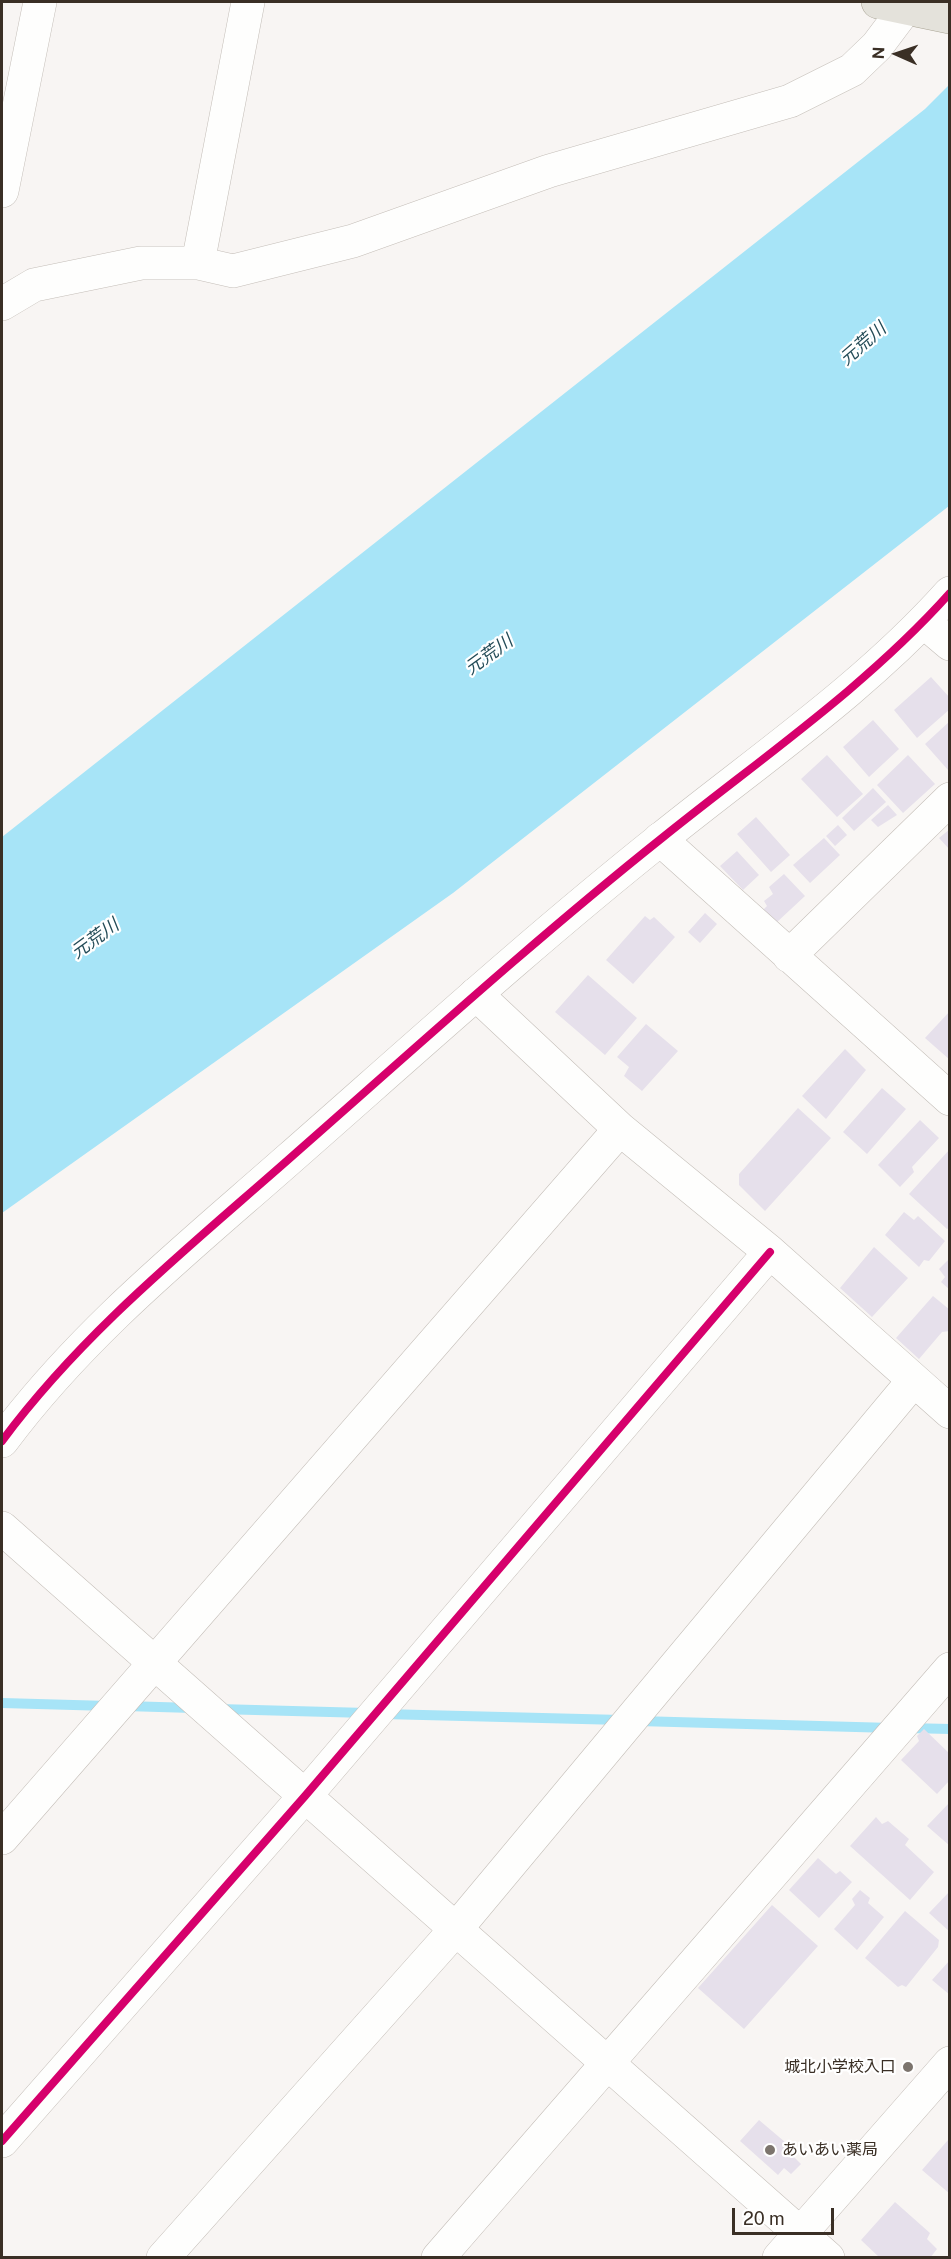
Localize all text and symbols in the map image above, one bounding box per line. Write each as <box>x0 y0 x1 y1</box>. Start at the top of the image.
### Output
north arrow <box>867 24 927 84</box>
text: N <box>869 46 888 60</box>
water label: 元荒川 <box>836 318 890 370</box>
water label: 元荒川 <box>461 630 517 680</box>
water label: 元荒川 <box>67 914 123 964</box>
place label: 城北小学校入口 <box>784 2057 896 2077</box>
marker: 城北小学校入口 <box>901 2060 915 2074</box>
place label: あいあい薬局 <box>782 2140 878 2160</box>
marker: あいあい薬局 <box>763 2143 777 2157</box>
scale bar <box>735 2196 837 2234</box>
text: 20 m <box>743 2208 785 2229</box>

